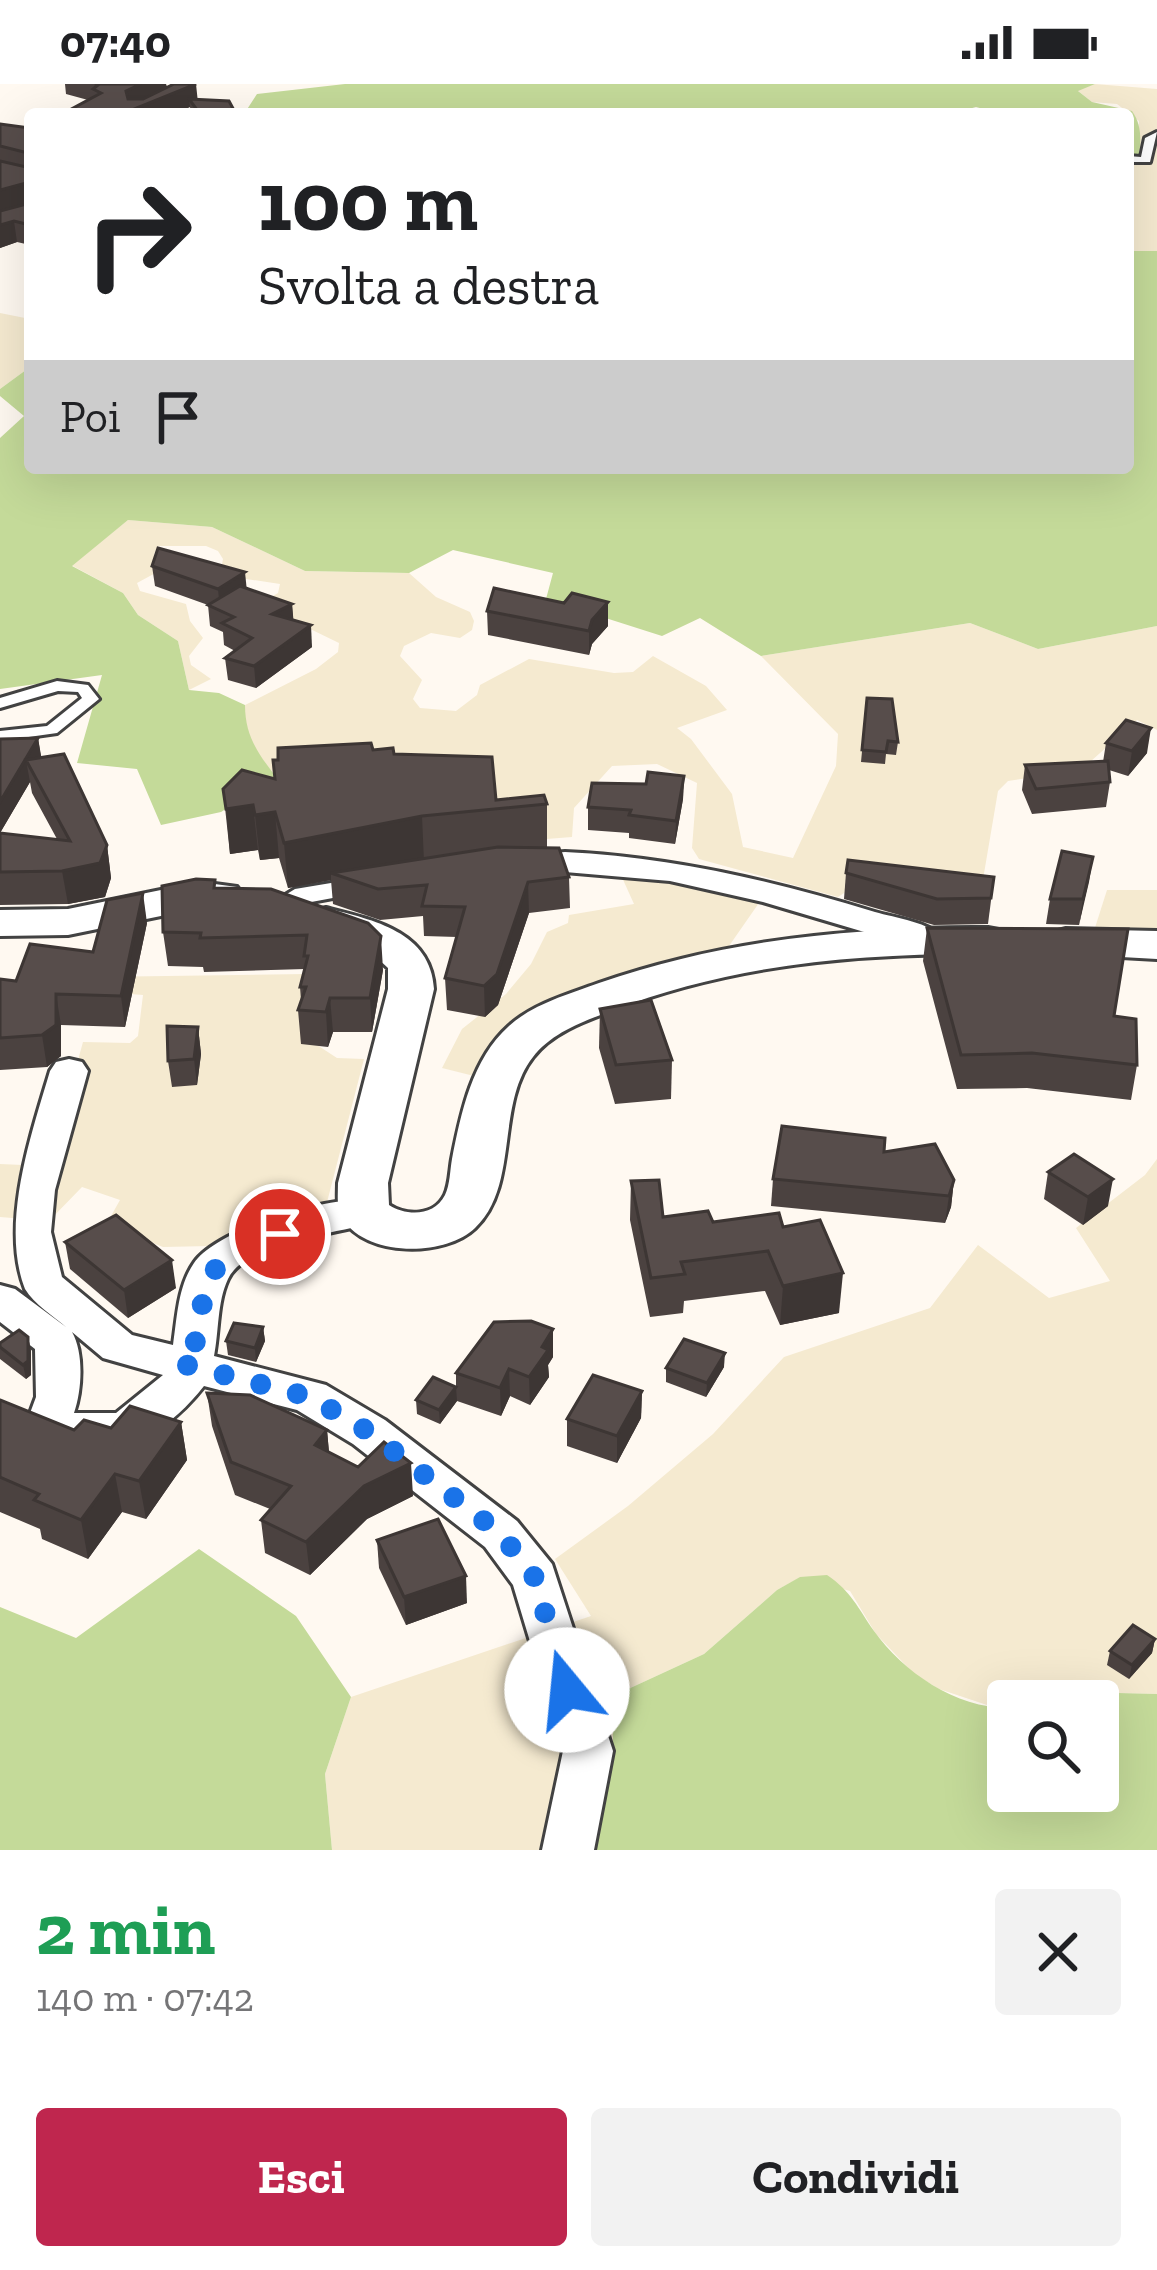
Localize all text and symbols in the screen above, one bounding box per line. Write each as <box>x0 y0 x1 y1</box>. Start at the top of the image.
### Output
text: 07:40 <box>60 15 171 69</box>
text: 100 m <box>258 151 478 252</box>
icon: right <box>60 156 216 312</box>
text: Svolta a destra <box>258 253 599 318</box>
icon: arrive <box>145 384 211 450</box>
text: Poi <box>60 390 121 444</box>
pin <box>229 1183 331 1285</box>
icon: arrive <box>247 1201 313 1267</box>
position arrow <box>504 1627 630 1753</box>
map controls <box>987 1680 1119 1812</box>
button: search <box>987 1680 1119 1812</box>
text: 2 min <box>36 1886 215 1972</box>
button: close <box>995 1889 1121 2015</box>
text: 140 m · 07:42 <box>36 1974 254 2021</box>
button: Esci <box>36 2108 567 2246</box>
button: Condividi <box>591 2108 1121 2246</box>

